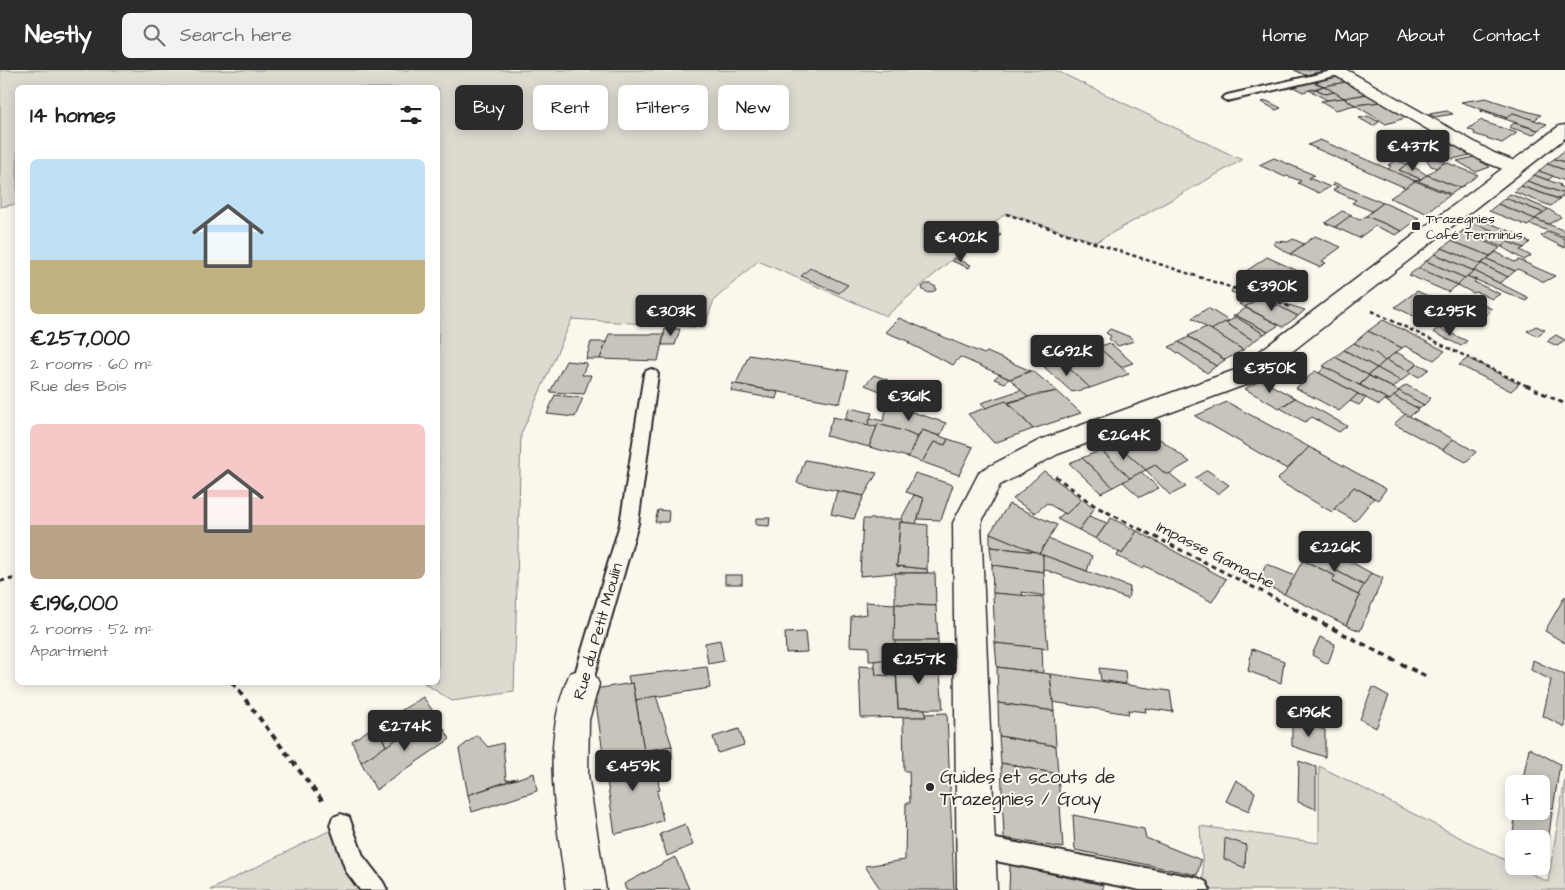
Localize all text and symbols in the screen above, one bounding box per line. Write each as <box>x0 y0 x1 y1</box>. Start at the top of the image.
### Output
search box <box>122 13 472 58</box>
text: Nestly <box>25 18 92 52</box>
icon: search <box>140 21 168 49</box>
text: Search here <box>180 22 292 49</box>
text: Home <box>1262 23 1307 48</box>
text: Map <box>1335 23 1369 48</box>
text: About <box>1397 23 1445 48</box>
text: Contact <box>1473 23 1540 48</box>
chip: Buy <box>455 85 523 130</box>
chip: Rent <box>533 85 608 130</box>
chip: Filters <box>618 85 708 130</box>
chip: New <box>718 85 789 130</box>
text: 14 homes <box>30 101 116 130</box>
icon: filters <box>397 101 425 129</box>
pin: €437K <box>1378 129 1448 172</box>
text: €437K <box>1387 135 1439 157</box>
icon: home <box>183 191 273 281</box>
place label: Trazegnies Café Terminus <box>1426 209 1523 245</box>
pin: €402K <box>926 220 996 263</box>
marker: Trazegnies Café Terminus <box>1410 220 1422 232</box>
text: €402K <box>935 226 987 248</box>
pin: €390K <box>1237 270 1307 312</box>
text: €390K <box>1247 275 1297 297</box>
pin: €303K <box>636 294 706 337</box>
pin: €295K <box>1415 294 1485 337</box>
text: €303K <box>647 300 695 322</box>
text: €295K <box>1424 300 1476 322</box>
text: €257,000 <box>30 324 130 353</box>
pin: €692K <box>1032 334 1102 377</box>
text: €692K <box>1042 340 1092 362</box>
pin: €350K <box>1235 352 1305 394</box>
text: 2 rooms · 60 m² <box>30 353 153 375</box>
text: €350K <box>1244 357 1296 379</box>
text: Rue des Bois <box>30 375 127 397</box>
pin: €361K <box>874 380 944 422</box>
text: €361K <box>888 385 930 407</box>
pin: €264K <box>1089 418 1159 461</box>
text: €264K <box>1098 424 1150 446</box>
icon: home <box>183 456 273 546</box>
street label: Impasse Gamache <box>1153 516 1279 594</box>
pin: €226K <box>1300 530 1370 573</box>
text: €226K <box>1310 536 1360 558</box>
street label: Rue du Petit Moulin <box>568 560 628 702</box>
text: €196,000 <box>30 589 118 618</box>
text: 2 rooms · 52 m² <box>30 618 153 640</box>
text: Apartment <box>30 640 108 662</box>
pin: €257K <box>884 642 954 685</box>
text: €257K <box>893 648 945 670</box>
pin: €196K <box>1274 696 1344 738</box>
text: €196K <box>1287 701 1331 723</box>
pin: €274K <box>370 710 440 752</box>
text: €274K <box>379 715 431 737</box>
pin: €459K <box>598 750 668 792</box>
text: €459K <box>606 755 660 777</box>
place label: Guides et scouts de Trazegnies / Gouy <box>940 764 1115 814</box>
map controls <box>1505 775 1550 875</box>
button: + <box>1505 775 1550 820</box>
marker: Guides et scouts de Trazegnies / Gouy <box>924 781 936 793</box>
button: − <box>1505 830 1550 875</box>

